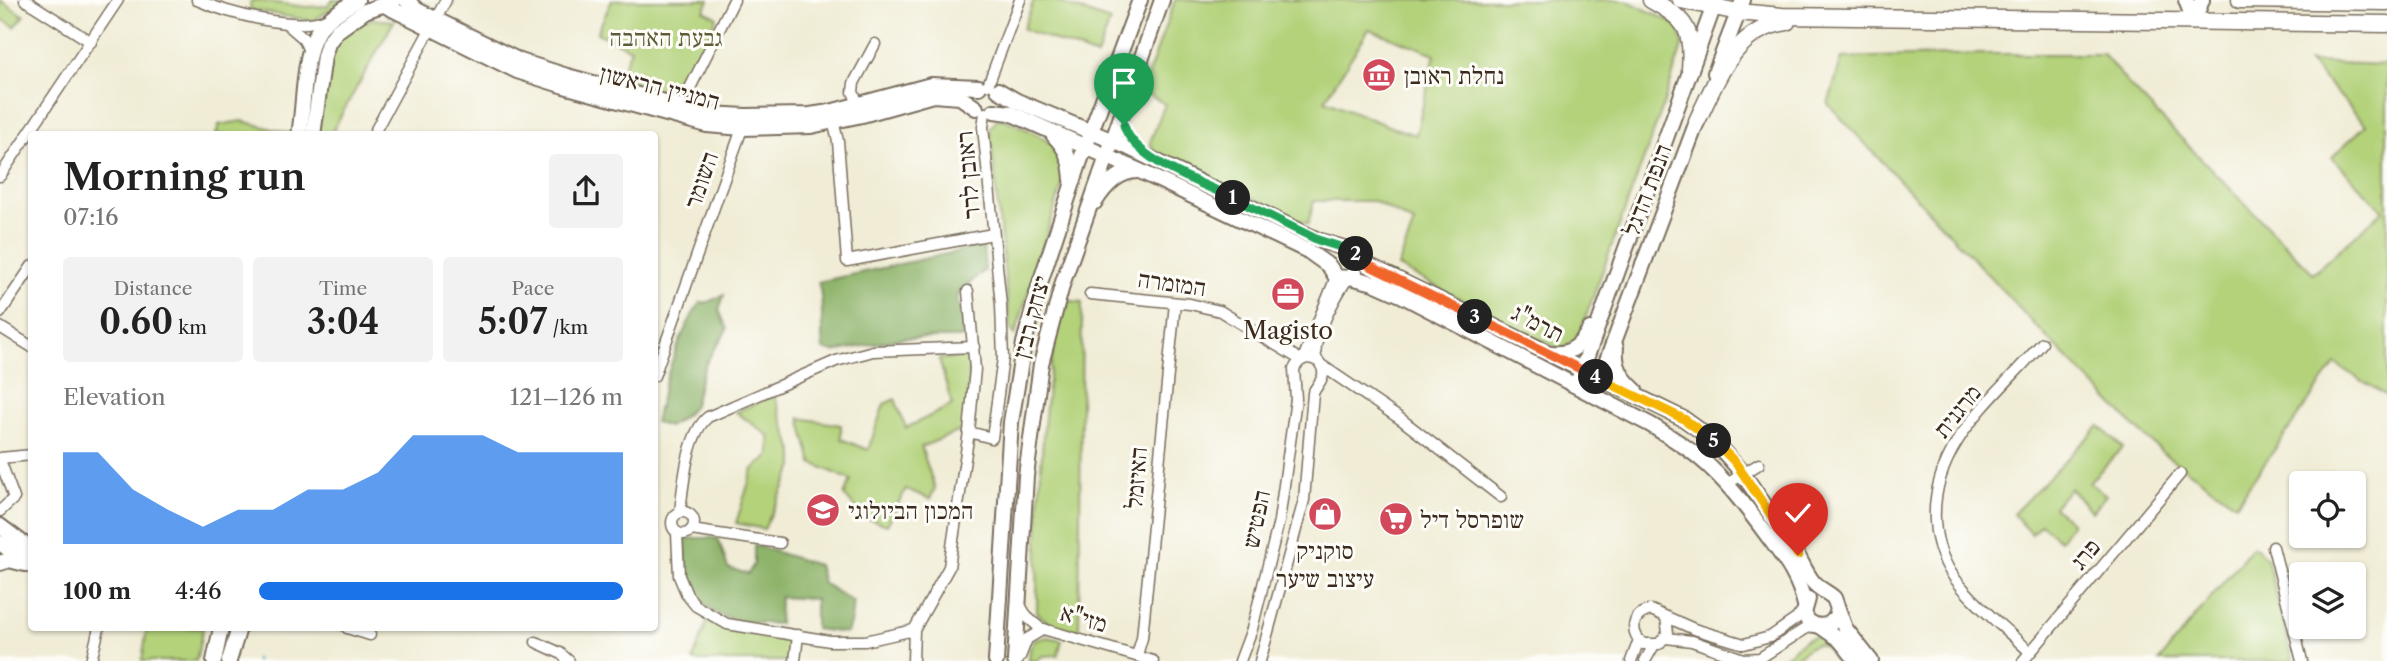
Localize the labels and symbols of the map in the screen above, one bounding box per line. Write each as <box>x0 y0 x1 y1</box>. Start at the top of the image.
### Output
park label: גבעת האהבה <box>609 23 723 52</box>
pin <box>1094 53 1154 125</box>
museum icon: נחלת ראובן <box>1360 56 1398 94</box>
street label: המניין הראשון <box>597 58 723 116</box>
place label: נחלת ראובן <box>1404 61 1504 90</box>
street label: ראובן לרר <box>950 130 986 220</box>
street label: הנפת הדגל <box>1616 140 1678 240</box>
street label: השומר <box>678 148 724 212</box>
pin: 1 <box>1216 180 1250 216</box>
pin: 2 <box>1338 236 1374 272</box>
street label: המזמרה <box>1136 264 1208 302</box>
street label: יצחק רבין <box>1006 272 1056 362</box>
office icon: Magisto <box>1269 275 1307 313</box>
street label: תרמ"ג <box>1507 298 1569 348</box>
pin: 3 <box>1458 300 1492 334</box>
place label: Magisto <box>1243 316 1333 345</box>
pin: 4 <box>1578 360 1614 394</box>
street label: מרגנית <box>1927 379 1987 443</box>
pin: 5 <box>1696 424 1732 458</box>
street label: האיזמל <box>1119 446 1153 510</box>
pin <box>1768 483 1828 555</box>
street label: הפטיש <box>1236 487 1276 551</box>
school or university icon: המכון הביולוגי <box>804 491 842 529</box>
shop icon: סוקניק עיצוב שיער <box>1306 495 1344 533</box>
place label: המכון הביולוגי <box>848 496 974 525</box>
supermarket icon: שופרסל דיל <box>1377 500 1415 538</box>
place label: שופרסל דיל <box>1420 505 1524 534</box>
street label: פרג <box>2064 533 2106 575</box>
place label: סוקניק עיצוב שיער <box>1276 536 1374 593</box>
street label: מזי"א <box>1057 598 1111 638</box>

